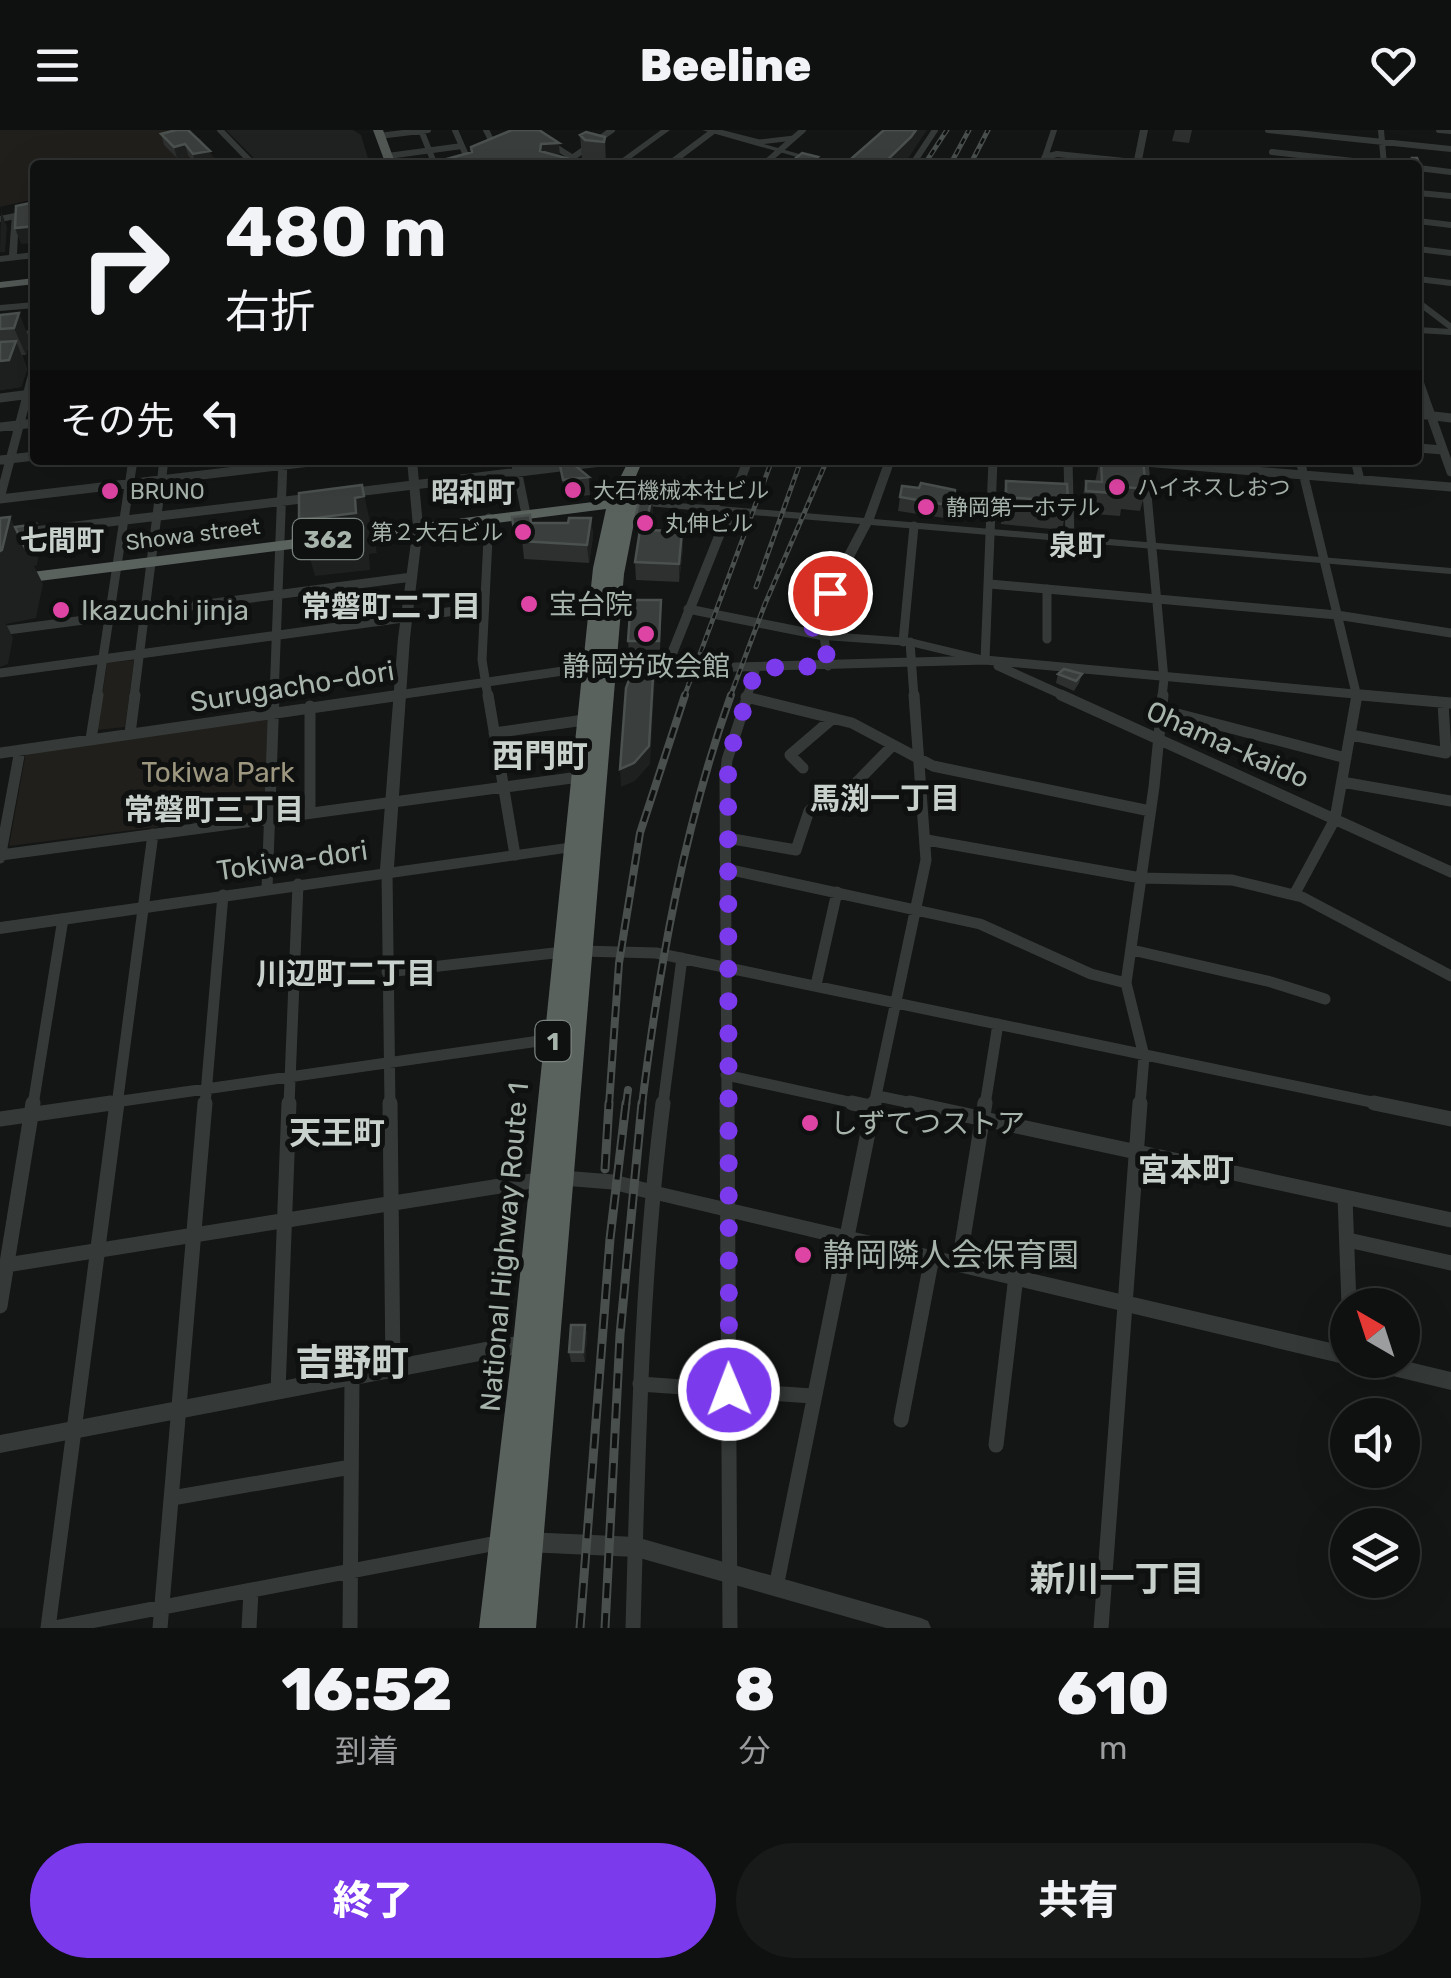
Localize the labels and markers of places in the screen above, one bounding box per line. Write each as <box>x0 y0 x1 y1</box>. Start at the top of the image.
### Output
place label: ハイネスしおつ <box>1137 474 1291 501</box>
marker: ハイネスしおつ <box>1106 476 1128 498</box>
place label: 大石機械本社ビル <box>593 477 769 504</box>
place label: BRUNO <box>130 478 205 505</box>
marker: 大石機械本社ビル <box>562 479 584 501</box>
marker: BRUNO <box>99 480 121 502</box>
place label: 静岡第一ホテル <box>946 494 1100 521</box>
marker: 静岡第一ホテル <box>915 496 937 518</box>
place label: 丸伸ビル <box>665 510 753 537</box>
marker: 丸伸ビル <box>634 512 656 534</box>
place label: 第２大石ビル <box>371 519 503 546</box>
marker: 第２大石ビル <box>512 521 534 543</box>
pin <box>788 551 873 636</box>
place label: 宝台院 <box>549 588 633 621</box>
marker: 宝台院 <box>518 593 540 615</box>
place label: Ikazuchi jinja <box>81 594 249 627</box>
marker: Ikazuchi jinja <box>50 599 72 621</box>
marker: 静岡労政会館 <box>635 623 657 645</box>
place label: 静岡労政会館 <box>562 650 730 683</box>
place label: しずてつストア <box>830 1107 1025 1140</box>
marker: しずてつストア <box>799 1112 821 1134</box>
place label: 静岡隣人会保育園 <box>823 1236 1079 1274</box>
marker: 静岡隣人会保育園 <box>792 1244 814 1266</box>

